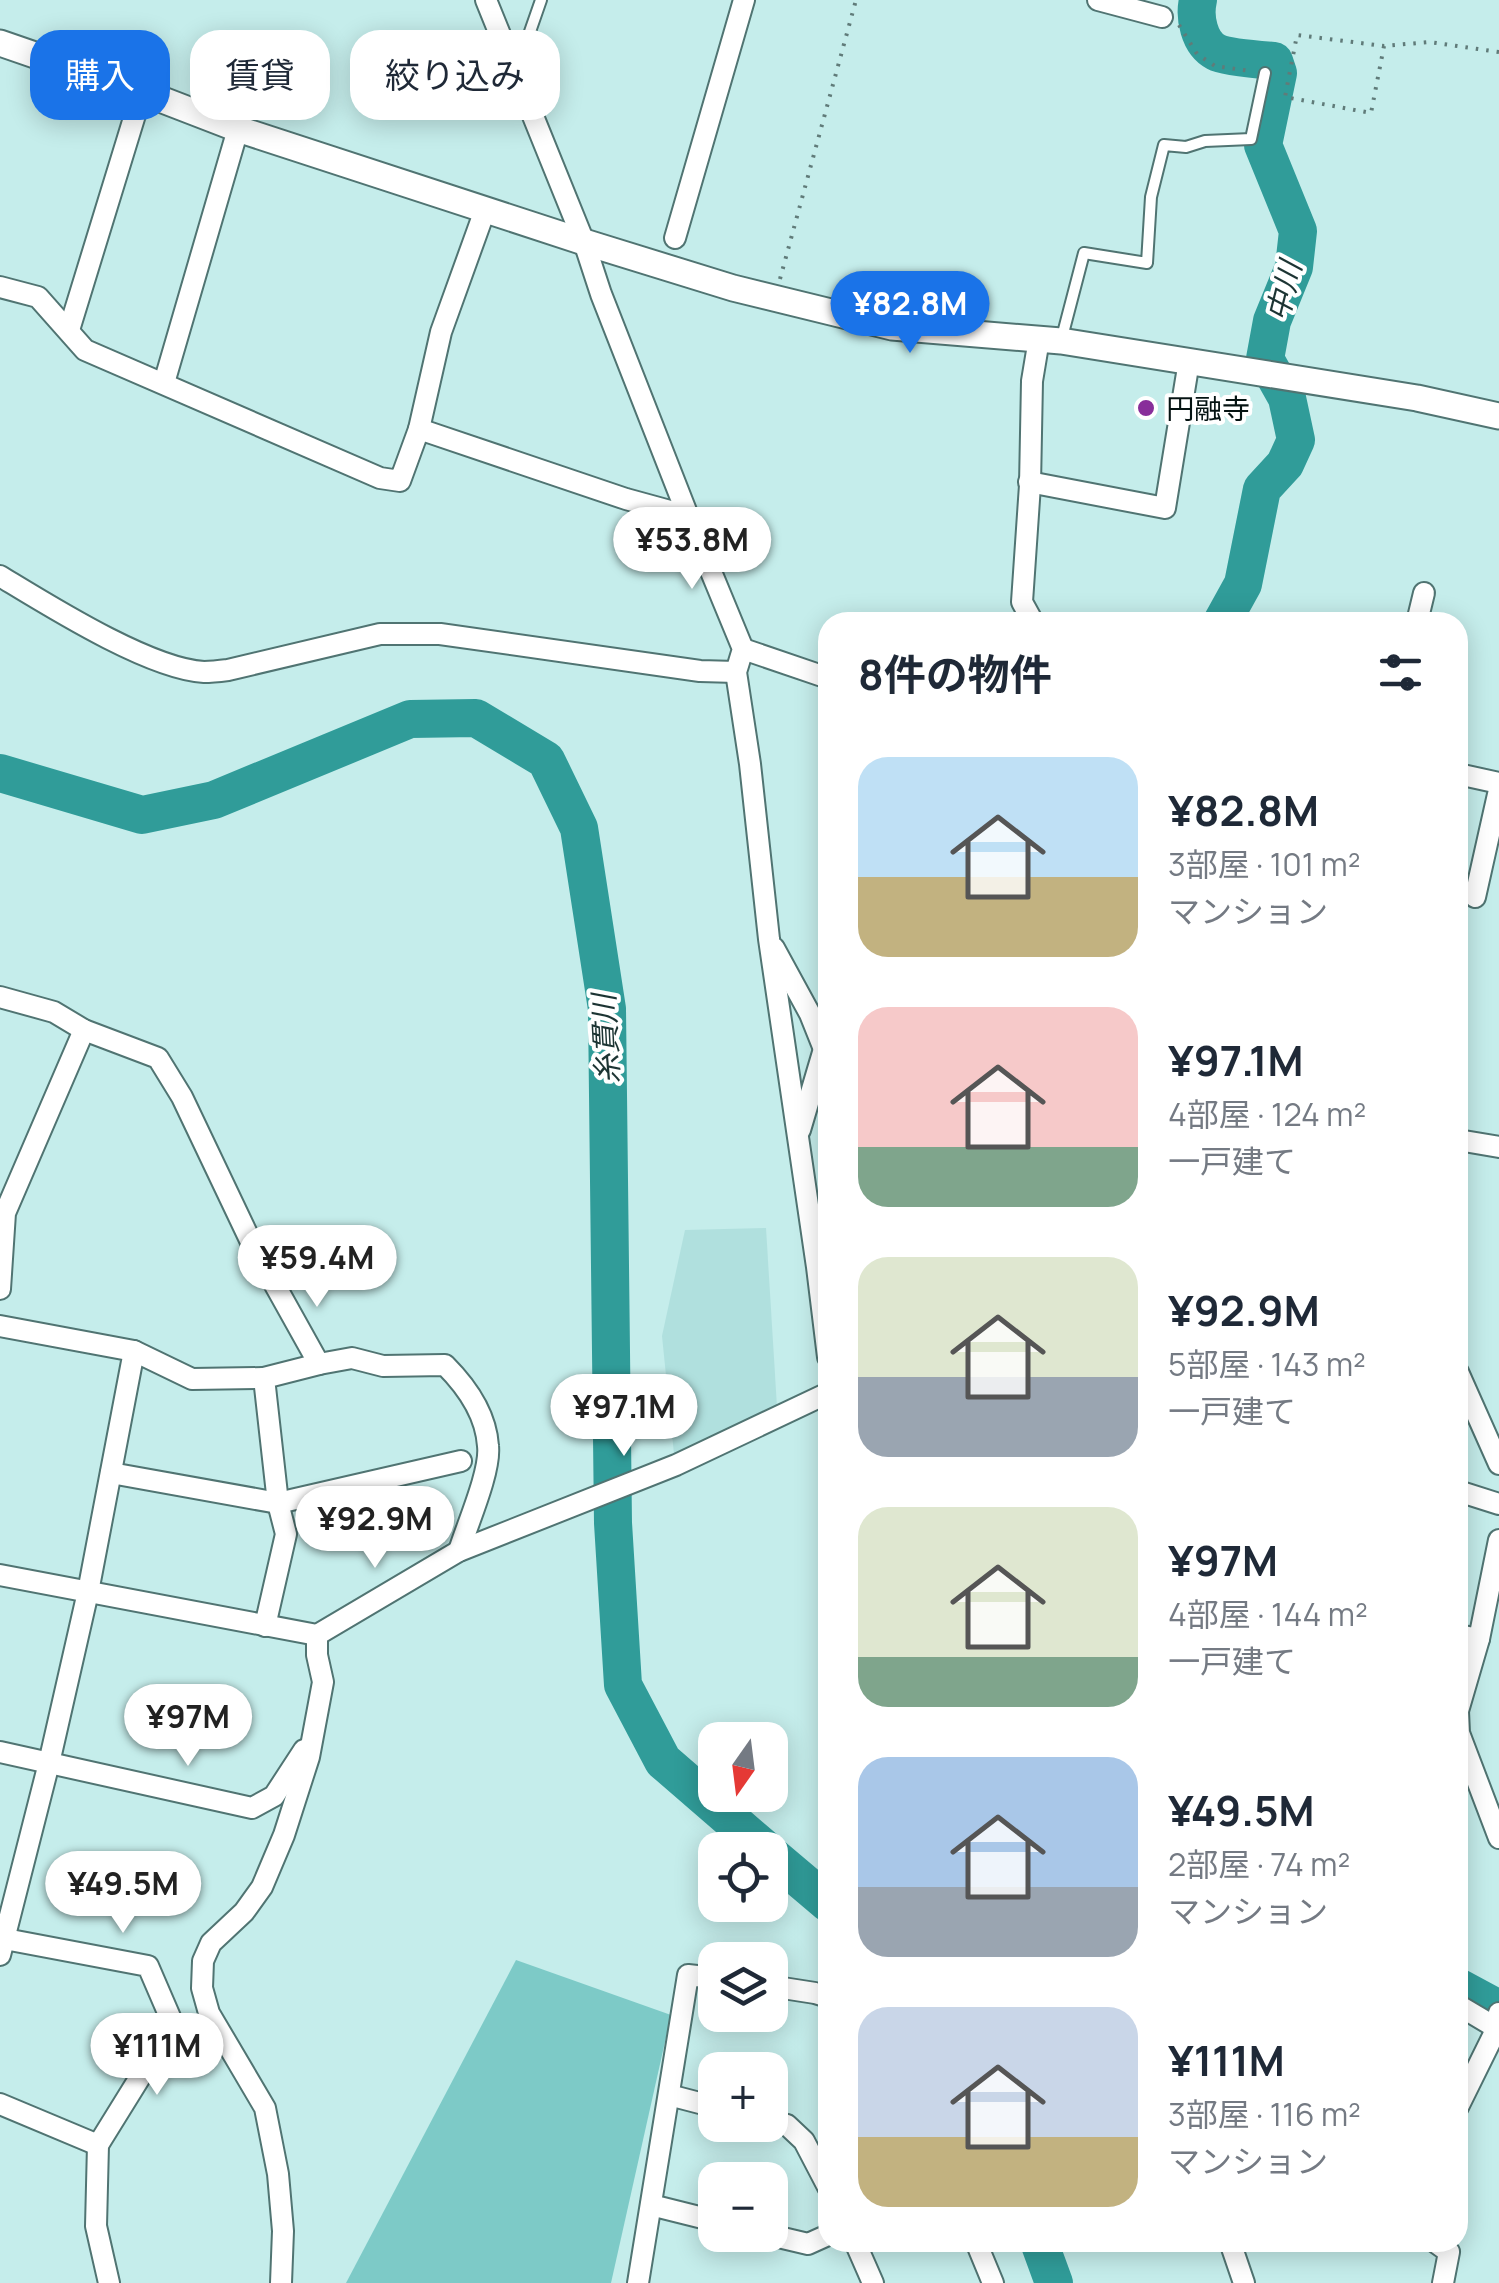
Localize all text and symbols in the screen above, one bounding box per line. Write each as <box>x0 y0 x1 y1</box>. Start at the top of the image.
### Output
chip: 購入 <box>30 30 170 120</box>
chip: 賃貸 <box>190 30 330 120</box>
chip: 絞り込み <box>350 30 560 120</box>
water label: 中川 <box>1256 254 1311 325</box>
pin: ¥82.8M <box>829 271 991 356</box>
text: ¥82.8M <box>853 281 967 325</box>
place label: 円融寺 <box>1166 389 1250 427</box>
marker: 円融寺 <box>1135 397 1157 419</box>
pin: ¥53.8M <box>611 507 773 592</box>
text: ¥53.8M <box>635 517 749 561</box>
text: 8件の物件 <box>858 645 1052 703</box>
icon: filters <box>1373 645 1428 700</box>
text: ¥82.8M <box>1168 781 1319 839</box>
icon: home <box>938 797 1058 917</box>
text: 3部屋 · 101 m² <box>1168 842 1361 886</box>
text: マンション <box>1168 889 1328 933</box>
water label: 糸貫川 <box>582 990 628 1085</box>
text: ¥97.1M <box>1168 1031 1303 1089</box>
icon: home <box>938 1047 1058 1167</box>
text: 4部屋 · 124 m² <box>1168 1092 1366 1136</box>
text: 一戸建て <box>1168 1139 1296 1183</box>
pin: ¥59.4M <box>236 1225 398 1310</box>
text: ¥59.4M <box>260 1235 374 1279</box>
text: ¥92.9M <box>1168 1281 1320 1339</box>
icon: home <box>938 1297 1058 1417</box>
text: 5部屋 · 143 m² <box>1168 1342 1366 1386</box>
pin: ¥97.1M <box>543 1374 705 1459</box>
text: ¥97.1M <box>572 1384 676 1428</box>
text: 一戸建て <box>1168 1389 1296 1433</box>
pin: ¥92.9M <box>294 1486 456 1571</box>
text: ¥92.9M <box>317 1496 433 1540</box>
text: ¥97M <box>1168 1531 1278 1589</box>
icon: home <box>938 1547 1058 1667</box>
text: 4部屋 · 144 m² <box>1168 1592 1368 1636</box>
text: 一戸建て <box>1168 1639 1296 1683</box>
pin: ¥97M <box>129 1684 247 1769</box>
text: ¥97M <box>146 1694 230 1738</box>
north arrow <box>698 1722 788 1812</box>
map controls <box>698 1722 788 2252</box>
text: ¥49.5M <box>1168 1781 1314 1839</box>
icon: home <box>938 1797 1058 1917</box>
button: locate <box>698 1832 788 1922</box>
text: 2部屋 · 74 m² <box>1168 1842 1350 1886</box>
pin: ¥49.5M <box>42 1851 204 1936</box>
text: ¥49.5M <box>67 1861 179 1905</box>
text: マンション <box>1168 1889 1328 1933</box>
button: layers <box>698 1942 788 2032</box>
pin: ¥111M <box>87 2013 227 2098</box>
text: ¥111M <box>113 2023 201 2067</box>
text: ¥111M <box>1168 2031 1285 2089</box>
icon: home <box>938 2047 1058 2167</box>
button: + <box>698 2052 788 2142</box>
text: 3部屋 · 116 m² <box>1168 2092 1361 2136</box>
text: マンション <box>1168 2139 1328 2183</box>
button: − <box>698 2162 788 2252</box>

